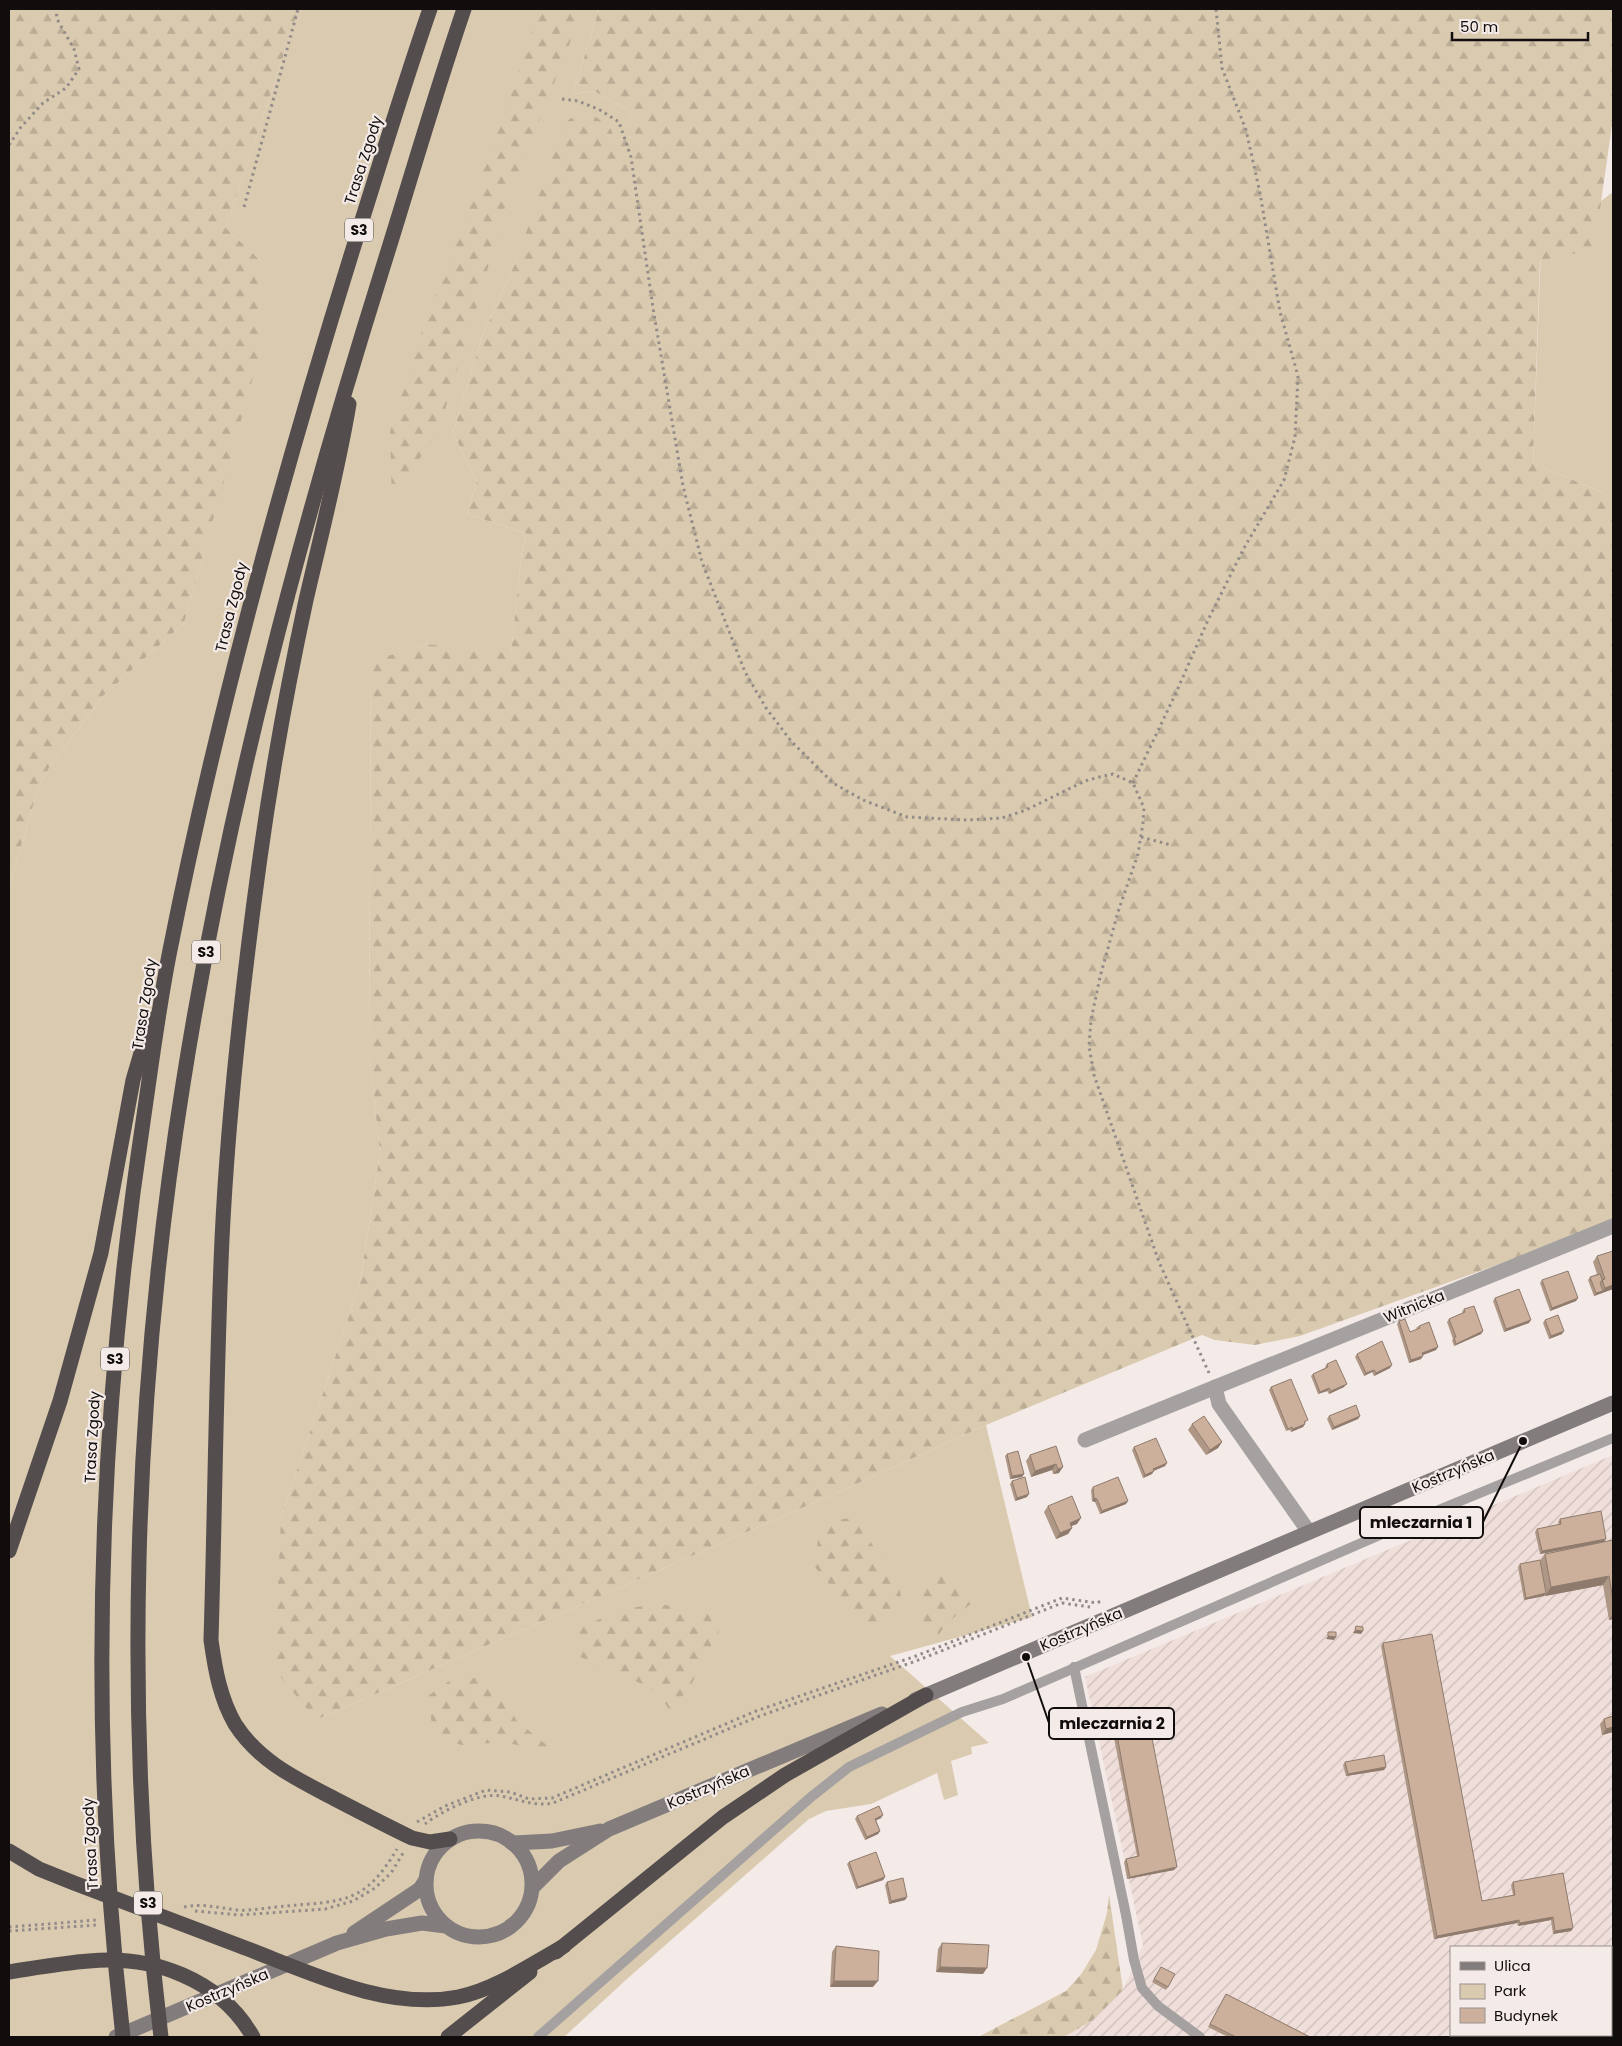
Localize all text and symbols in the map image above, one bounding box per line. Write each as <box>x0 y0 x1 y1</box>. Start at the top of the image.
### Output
scale bar <box>1452 10 1588 42</box>
text: 50 m <box>1460 16 1498 37</box>
street label: Trasa Zgody <box>339 112 387 207</box>
road number: S3 <box>345 218 373 242</box>
street label: Trasa Zgody <box>210 559 252 654</box>
road number: S3 <box>192 940 220 964</box>
street label: Trasa Zgody <box>126 956 162 1051</box>
street label: Witnicka <box>1380 1284 1448 1328</box>
road number: S3 <box>101 1348 129 1370</box>
street label: Trasa Zgody <box>79 1390 105 1484</box>
street label: Kostrzyńska <box>1408 1444 1498 1498</box>
callout: mleczarnia 1 <box>1360 1507 1483 1538</box>
text: mleczarnia 1 <box>1370 1511 1472 1534</box>
street label: Kostrzyńska <box>1036 1602 1126 1656</box>
callout: mleczarnia 2 <box>1049 1708 1174 1739</box>
text: mleczarnia 2 <box>1059 1712 1165 1735</box>
street label: Kostrzyńska <box>663 1760 753 1814</box>
street label: Trasa Zgody <box>77 1797 103 1891</box>
road number: S3 <box>134 1892 162 1915</box>
legend <box>1450 1946 1612 2036</box>
text: Ulica <box>1494 1955 1531 1976</box>
street label: Kostrzyńska <box>182 1963 272 2017</box>
text: Park <box>1494 1980 1526 2001</box>
text: Budynek <box>1494 2005 1558 2026</box>

